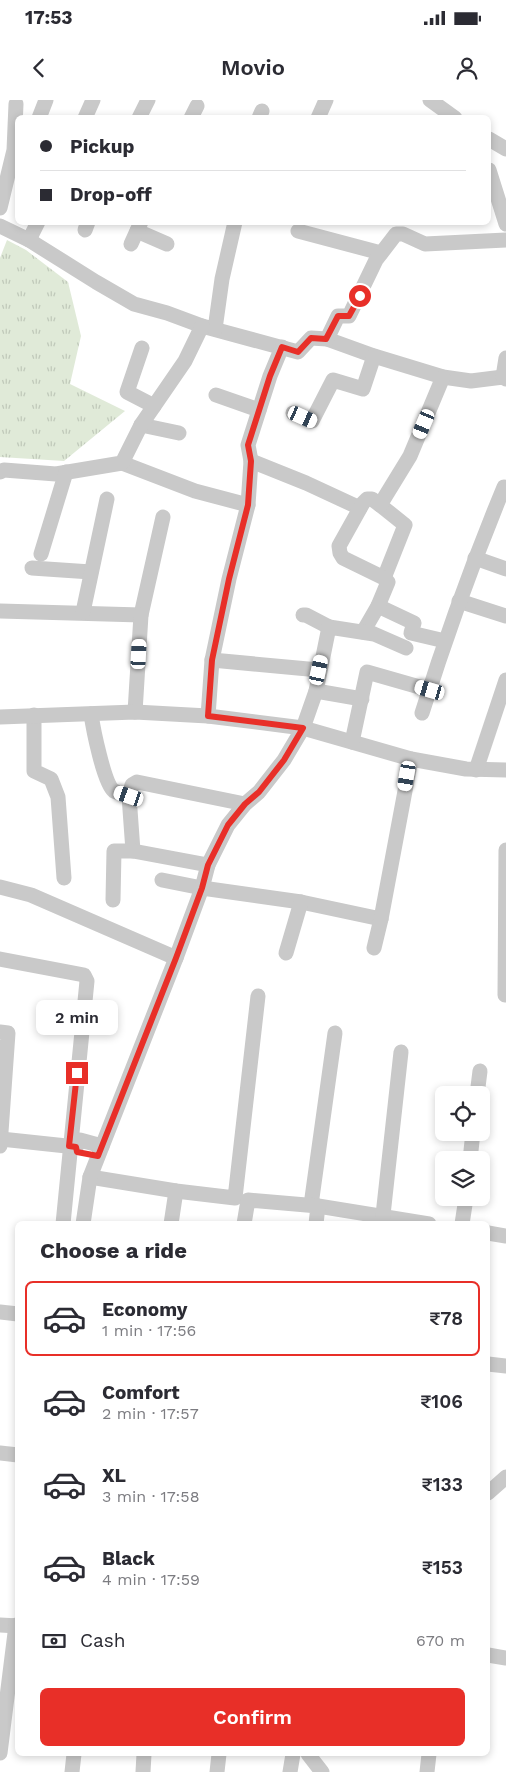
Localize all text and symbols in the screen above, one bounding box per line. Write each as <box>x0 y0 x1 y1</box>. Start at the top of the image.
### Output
text: 17:53 <box>25 6 72 29</box>
icon: back <box>25 54 53 82</box>
icon: person <box>453 54 481 82</box>
text: Movio <box>221 55 285 80</box>
text: Pickup <box>70 135 134 158</box>
text: Drop-off <box>70 183 152 206</box>
route start <box>349 285 371 307</box>
car <box>286 404 319 430</box>
car <box>411 407 436 441</box>
car <box>130 639 147 669</box>
car <box>308 654 329 686</box>
car <box>413 679 446 701</box>
car <box>397 760 416 792</box>
car <box>112 784 145 808</box>
callout: 2 min <box>36 1000 118 1036</box>
text: 2 min <box>55 1008 99 1027</box>
route end <box>66 1062 88 1084</box>
map controls <box>435 1086 490 1206</box>
button: locate <box>435 1086 490 1141</box>
button: layers <box>435 1151 490 1206</box>
text: Choose a ride <box>40 1238 187 1263</box>
icon: car <box>42 1296 87 1341</box>
text: Economy <box>102 1298 187 1321</box>
text: ₹78 <box>429 1307 463 1330</box>
text: 1 min · 17:56 <box>102 1321 196 1340</box>
icon: car <box>42 1379 87 1424</box>
text: Comfort <box>102 1381 180 1404</box>
text: ₹106 <box>420 1390 463 1413</box>
text: 2 min · 17:57 <box>102 1404 199 1423</box>
icon: car <box>42 1462 87 1507</box>
text: XL <box>102 1464 126 1487</box>
text: ₹133 <box>422 1473 463 1496</box>
text: 3 min · 17:58 <box>102 1487 200 1506</box>
icon: car <box>42 1545 87 1590</box>
text: Black <box>102 1547 155 1570</box>
text: ₹153 <box>422 1556 463 1579</box>
text: 4 min · 17:59 <box>102 1570 200 1589</box>
icon: cash <box>40 1627 68 1655</box>
text: Cash <box>80 1629 126 1652</box>
text: 670 m <box>416 1631 465 1650</box>
button: Confirm <box>40 1688 465 1746</box>

